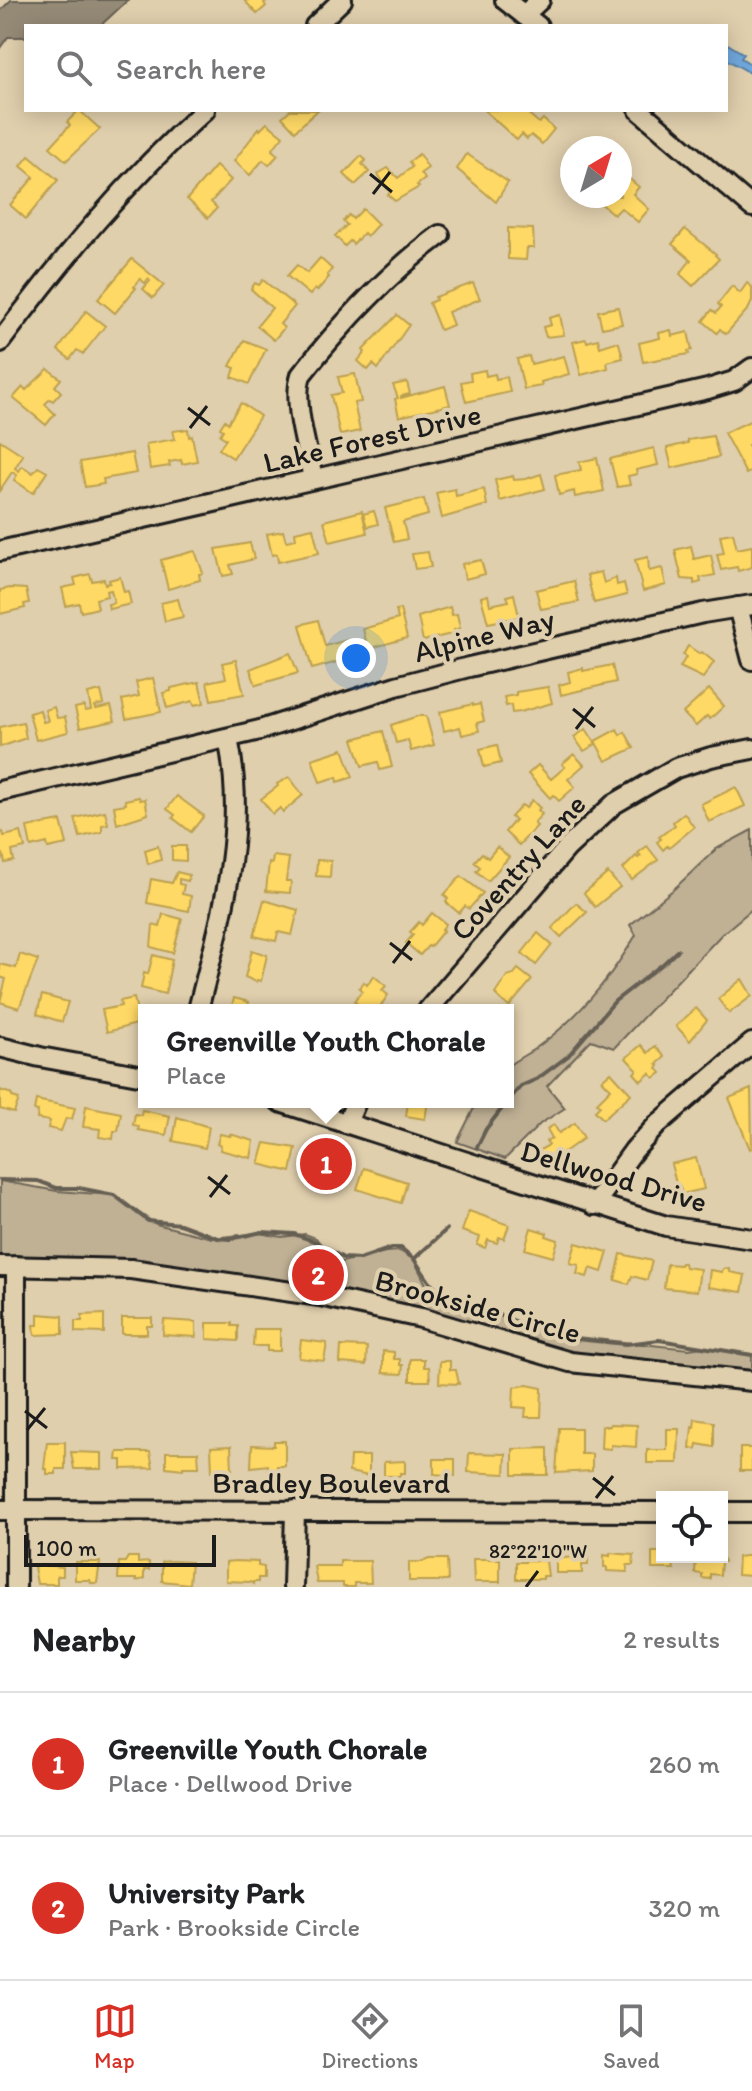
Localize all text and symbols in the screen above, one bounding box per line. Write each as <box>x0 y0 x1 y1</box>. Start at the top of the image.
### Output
search box <box>24 24 728 112</box>
icon: search <box>52 46 96 90</box>
text: Search here <box>116 50 266 87</box>
north arrow <box>560 136 632 208</box>
street label: Lake Forest Drive <box>259 395 485 481</box>
street label: Alpine Way <box>410 600 558 670</box>
your location <box>336 638 376 678</box>
street label: Coventry Lane <box>442 786 594 948</box>
popup <box>138 1004 514 1108</box>
text: Greenville Youth Chorale <box>166 1022 486 1059</box>
text: Place <box>166 1059 226 1091</box>
street label: Dellwood Drive <box>516 1132 712 1220</box>
pin: 1 <box>300 1134 352 1194</box>
pin: 2 <box>292 1245 344 1305</box>
street label: Brookside Circle <box>371 1261 585 1351</box>
street label: Bradley Boulevard <box>212 1464 450 1501</box>
map controls <box>656 1491 728 1563</box>
button: locate <box>656 1491 728 1563</box>
scale bar <box>24 1531 216 1567</box>
text: 100 m <box>36 1535 97 1562</box>
text: 82°22'10"W <box>489 1539 587 1563</box>
text: Nearby <box>32 1619 135 1660</box>
text: 2 results <box>623 1623 720 1655</box>
text: Greenville Youth Chorale <box>108 1730 427 1767</box>
text: 1 <box>52 1748 64 1780</box>
text: 260 m <box>649 1748 720 1780</box>
text: Place · Dellwood Drive <box>108 1767 353 1799</box>
text: University Park <box>108 1874 305 1911</box>
text: 2 <box>51 1892 65 1924</box>
text: 320 m <box>648 1892 720 1924</box>
text: Park · Brookside Circle <box>108 1911 360 1943</box>
tab: Map <box>93 1999 137 2074</box>
tab: Directions <box>322 1999 418 2074</box>
tab: Saved <box>603 1999 659 2074</box>

